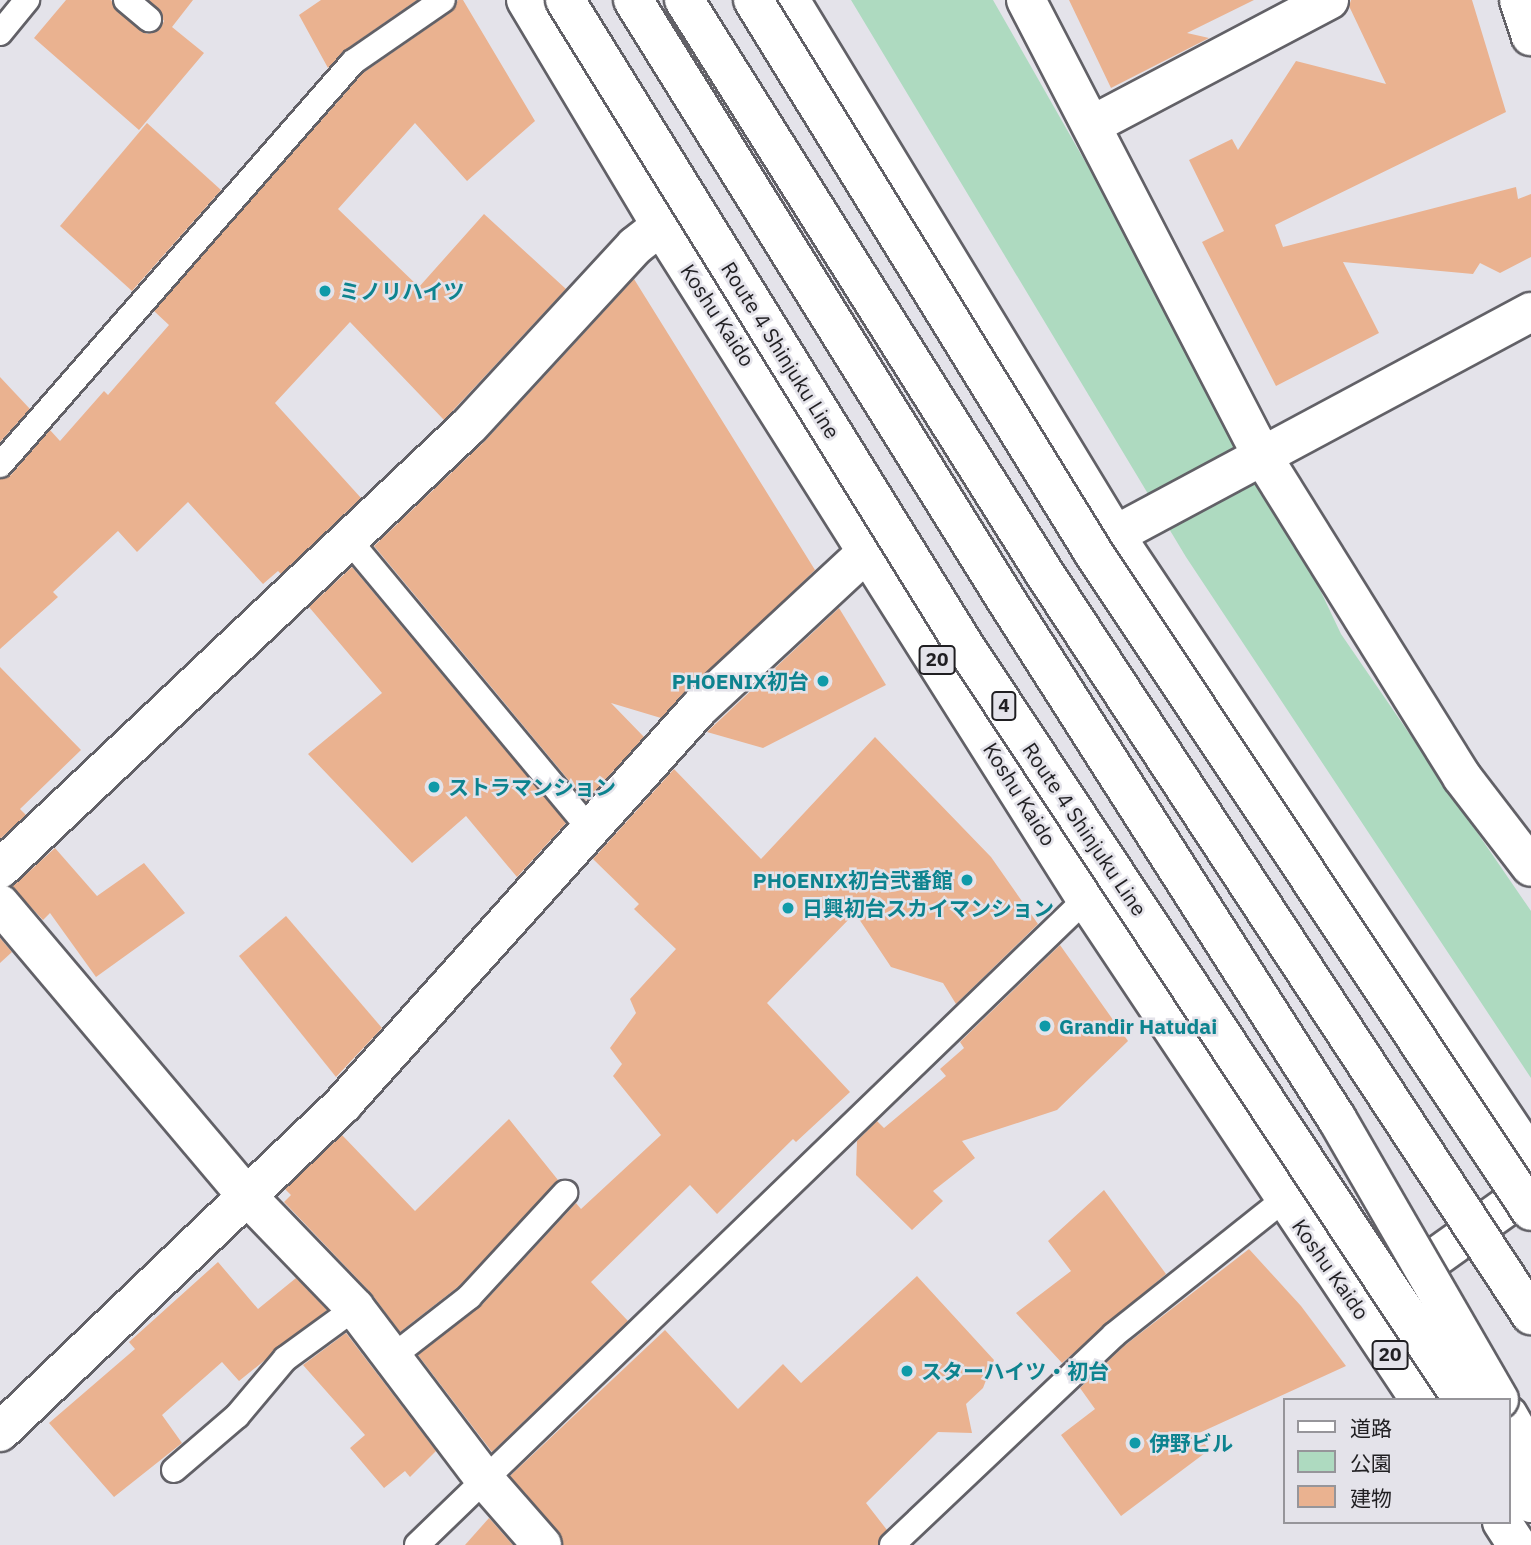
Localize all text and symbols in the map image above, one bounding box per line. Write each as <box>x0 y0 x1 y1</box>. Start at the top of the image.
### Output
street label: Route 4 Shinjuku Line <box>716 257 846 443</box>
street label: Koshu Kaido <box>676 259 760 371</box>
place label: ミノリハイツ <box>339 278 465 304</box>
marker: ミノリハイツ <box>317 283 333 299</box>
road number: 20 <box>918 645 956 676</box>
place label: PHOENIX初台 <box>672 668 809 694</box>
marker: PHOENIX初台 <box>815 673 831 689</box>
road number: 4 <box>990 691 1018 722</box>
street label: Koshu Kaido <box>978 738 1062 850</box>
street label: Route 4 Shinjuku Line <box>1018 738 1152 920</box>
place label: ストラマンション <box>448 774 616 800</box>
marker: ストラマンション <box>426 779 442 795</box>
place label: PHOENIX初台弐番館 <box>753 867 953 893</box>
marker: PHOENIX初台弐番館 <box>959 872 975 888</box>
place label: 日興初台スカイマンション <box>802 895 1054 921</box>
marker: 日興初台スカイマンション <box>780 900 796 916</box>
place label: Grandir Hatudai <box>1059 1013 1217 1039</box>
marker: Grandir Hatudai <box>1037 1018 1053 1034</box>
street label: Koshu Kaido <box>1287 1214 1375 1324</box>
road number: 20 <box>1371 1340 1409 1371</box>
place label: スターハイツ・初台 <box>921 1358 1110 1384</box>
marker: スターハイツ・初台 <box>899 1363 915 1379</box>
legend <box>1282 1398 1510 1524</box>
text: 道路 <box>1350 1414 1392 1442</box>
place label: 伊野ビル <box>1149 1430 1233 1456</box>
marker: 伊野ビル <box>1127 1435 1143 1451</box>
text: 公園 <box>1350 1449 1392 1477</box>
text: 建物 <box>1350 1484 1392 1512</box>

